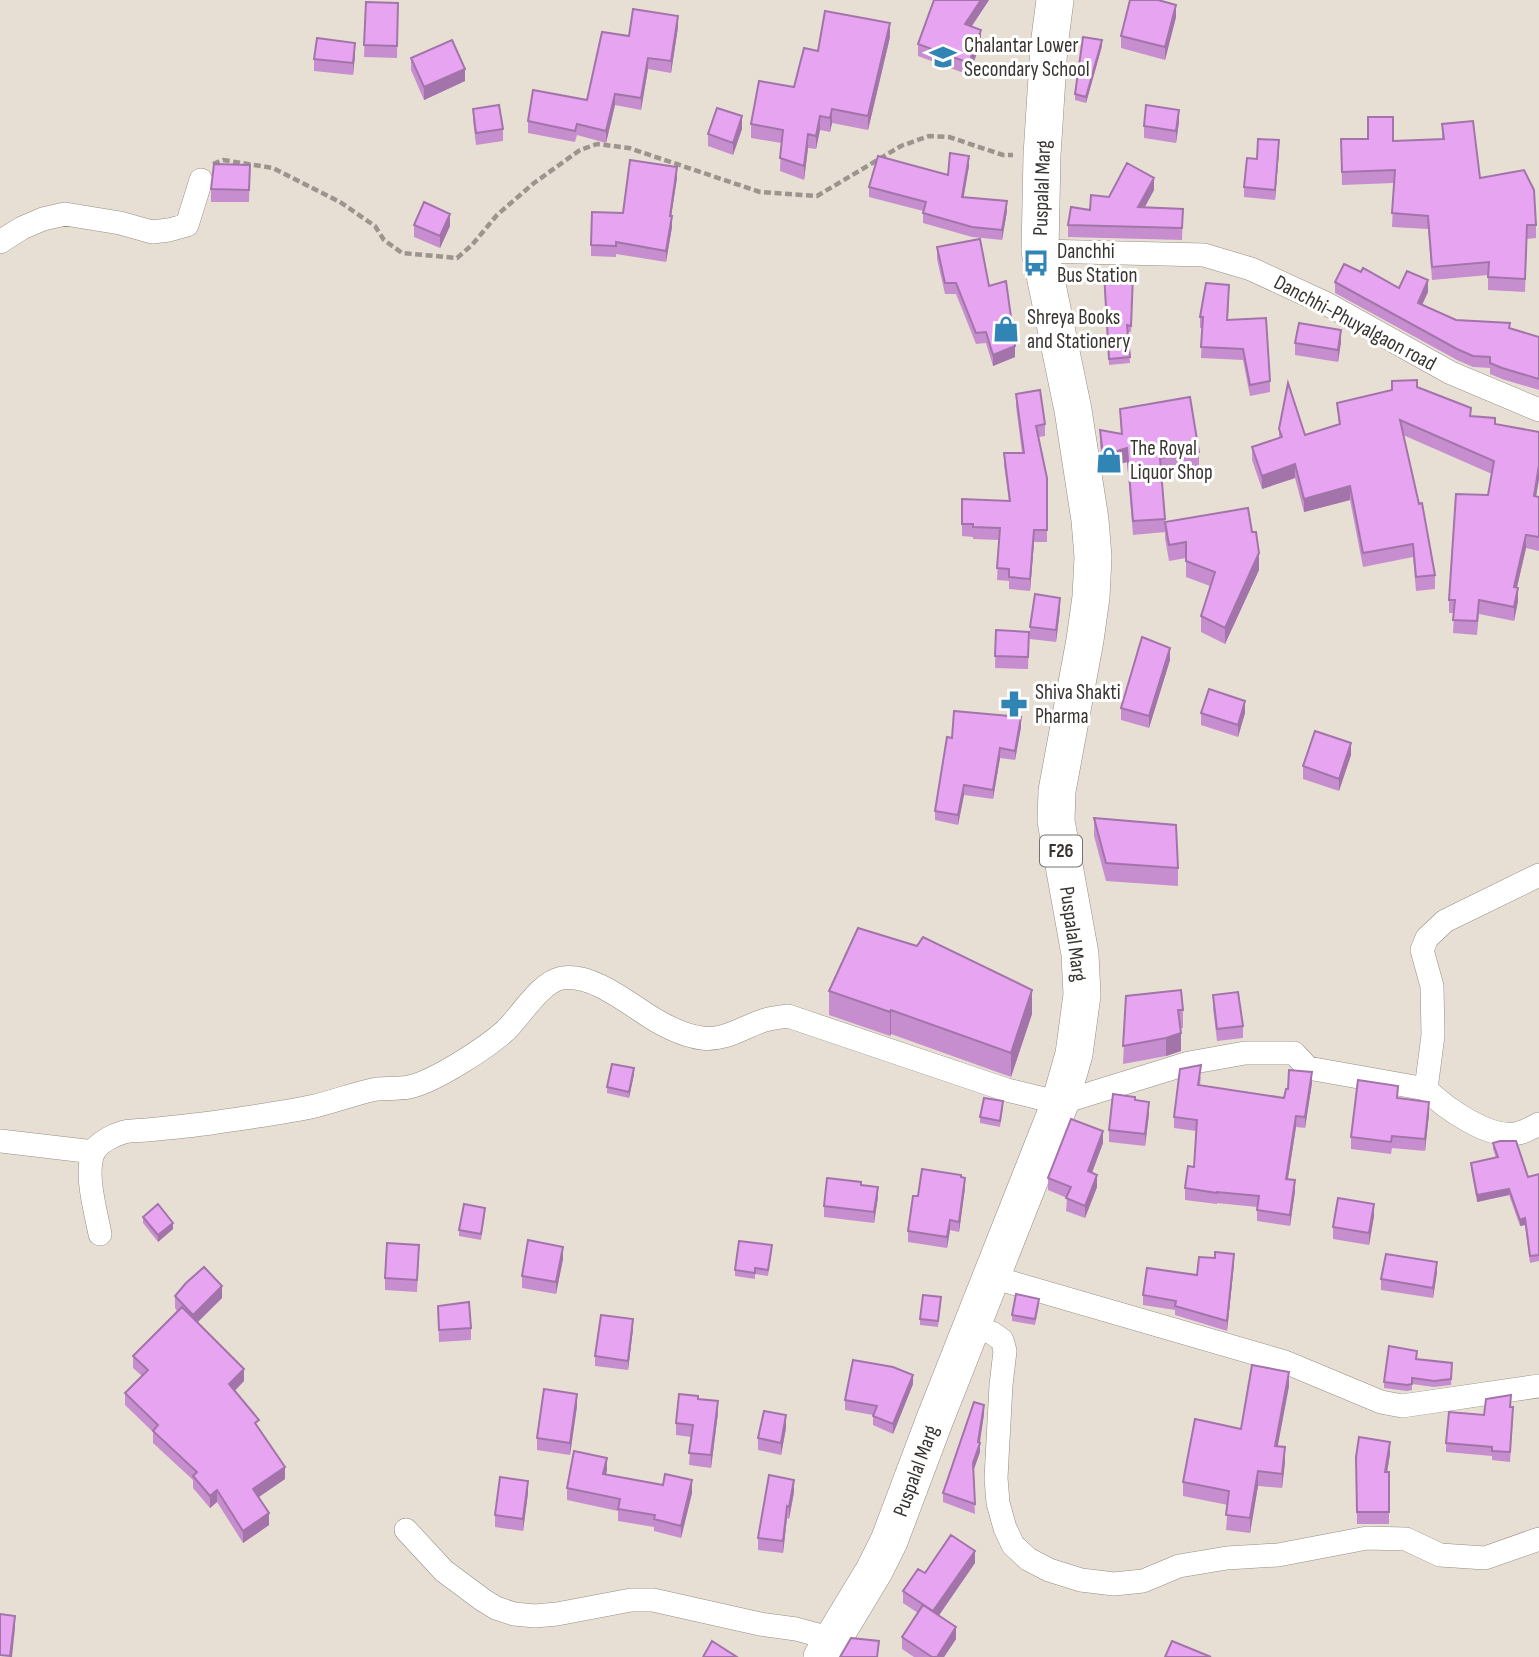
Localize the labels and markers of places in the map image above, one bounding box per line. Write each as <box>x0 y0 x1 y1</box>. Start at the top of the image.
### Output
place label: Chalantar Lower Secondary School <box>964 33 1090 82</box>
school or university icon: Chalantar Lower Secondary School <box>928 42 958 72</box>
place label: Danchhi Bus Station <box>1057 239 1137 288</box>
bus stop icon: Danchhi Bus Station <box>1021 248 1051 278</box>
place label: Shreya Books and Stationery <box>1027 305 1130 354</box>
shop icon: Shreya Books and Stationery <box>991 314 1021 344</box>
place label: The Royal Liquor Shop <box>1130 436 1213 485</box>
shop icon: The Royal Liquor Shop <box>1094 445 1124 475</box>
place label: Shiva Shakti Pharma <box>1035 680 1121 729</box>
pharmacy icon: Shiva Shakti Pharma <box>999 689 1029 719</box>

